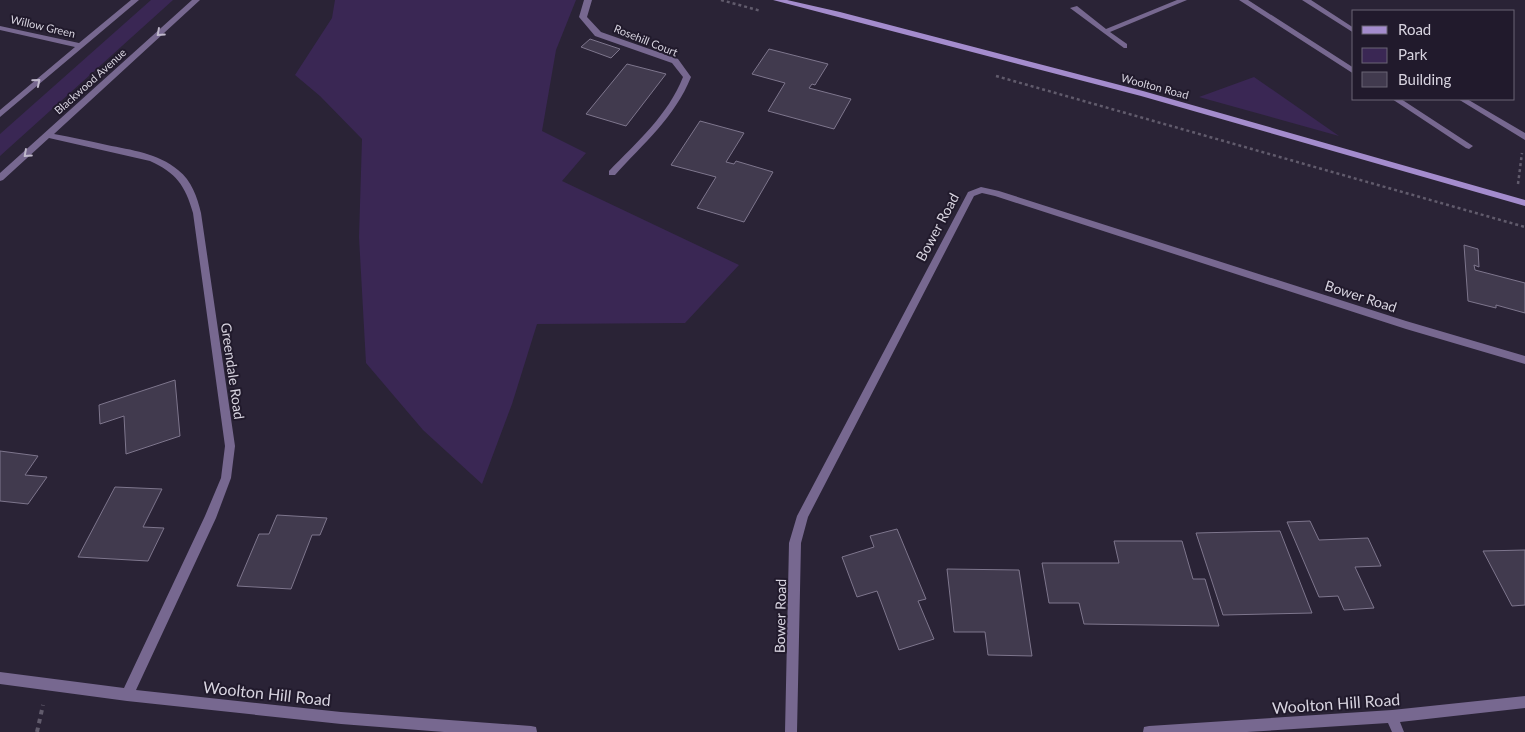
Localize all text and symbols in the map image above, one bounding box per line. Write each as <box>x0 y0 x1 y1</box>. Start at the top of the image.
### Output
legend <box>1352 10 1515 100</box>
street label: Willow Green <box>9 12 77 40</box>
text: Road <box>1398 20 1431 38</box>
street label: Rosehill Court <box>612 21 680 59</box>
one-way arrow <box>156 27 165 36</box>
street label: Blackwood Avenue <box>51 45 129 117</box>
text: Park <box>1398 45 1428 63</box>
text: Building <box>1398 70 1451 88</box>
street label: Woolton Road <box>1120 71 1190 101</box>
one-way arrow <box>32 79 41 88</box>
one-way arrow <box>23 148 32 157</box>
street label: Bower Road <box>912 190 962 264</box>
street label: Bower Road <box>1323 276 1399 316</box>
street label: Greendale Road <box>218 321 248 421</box>
street label: Bower Road <box>771 579 789 653</box>
street label: Woolton Hill Road <box>202 677 332 709</box>
street label: Woolton Hill Road <box>1271 689 1401 717</box>

